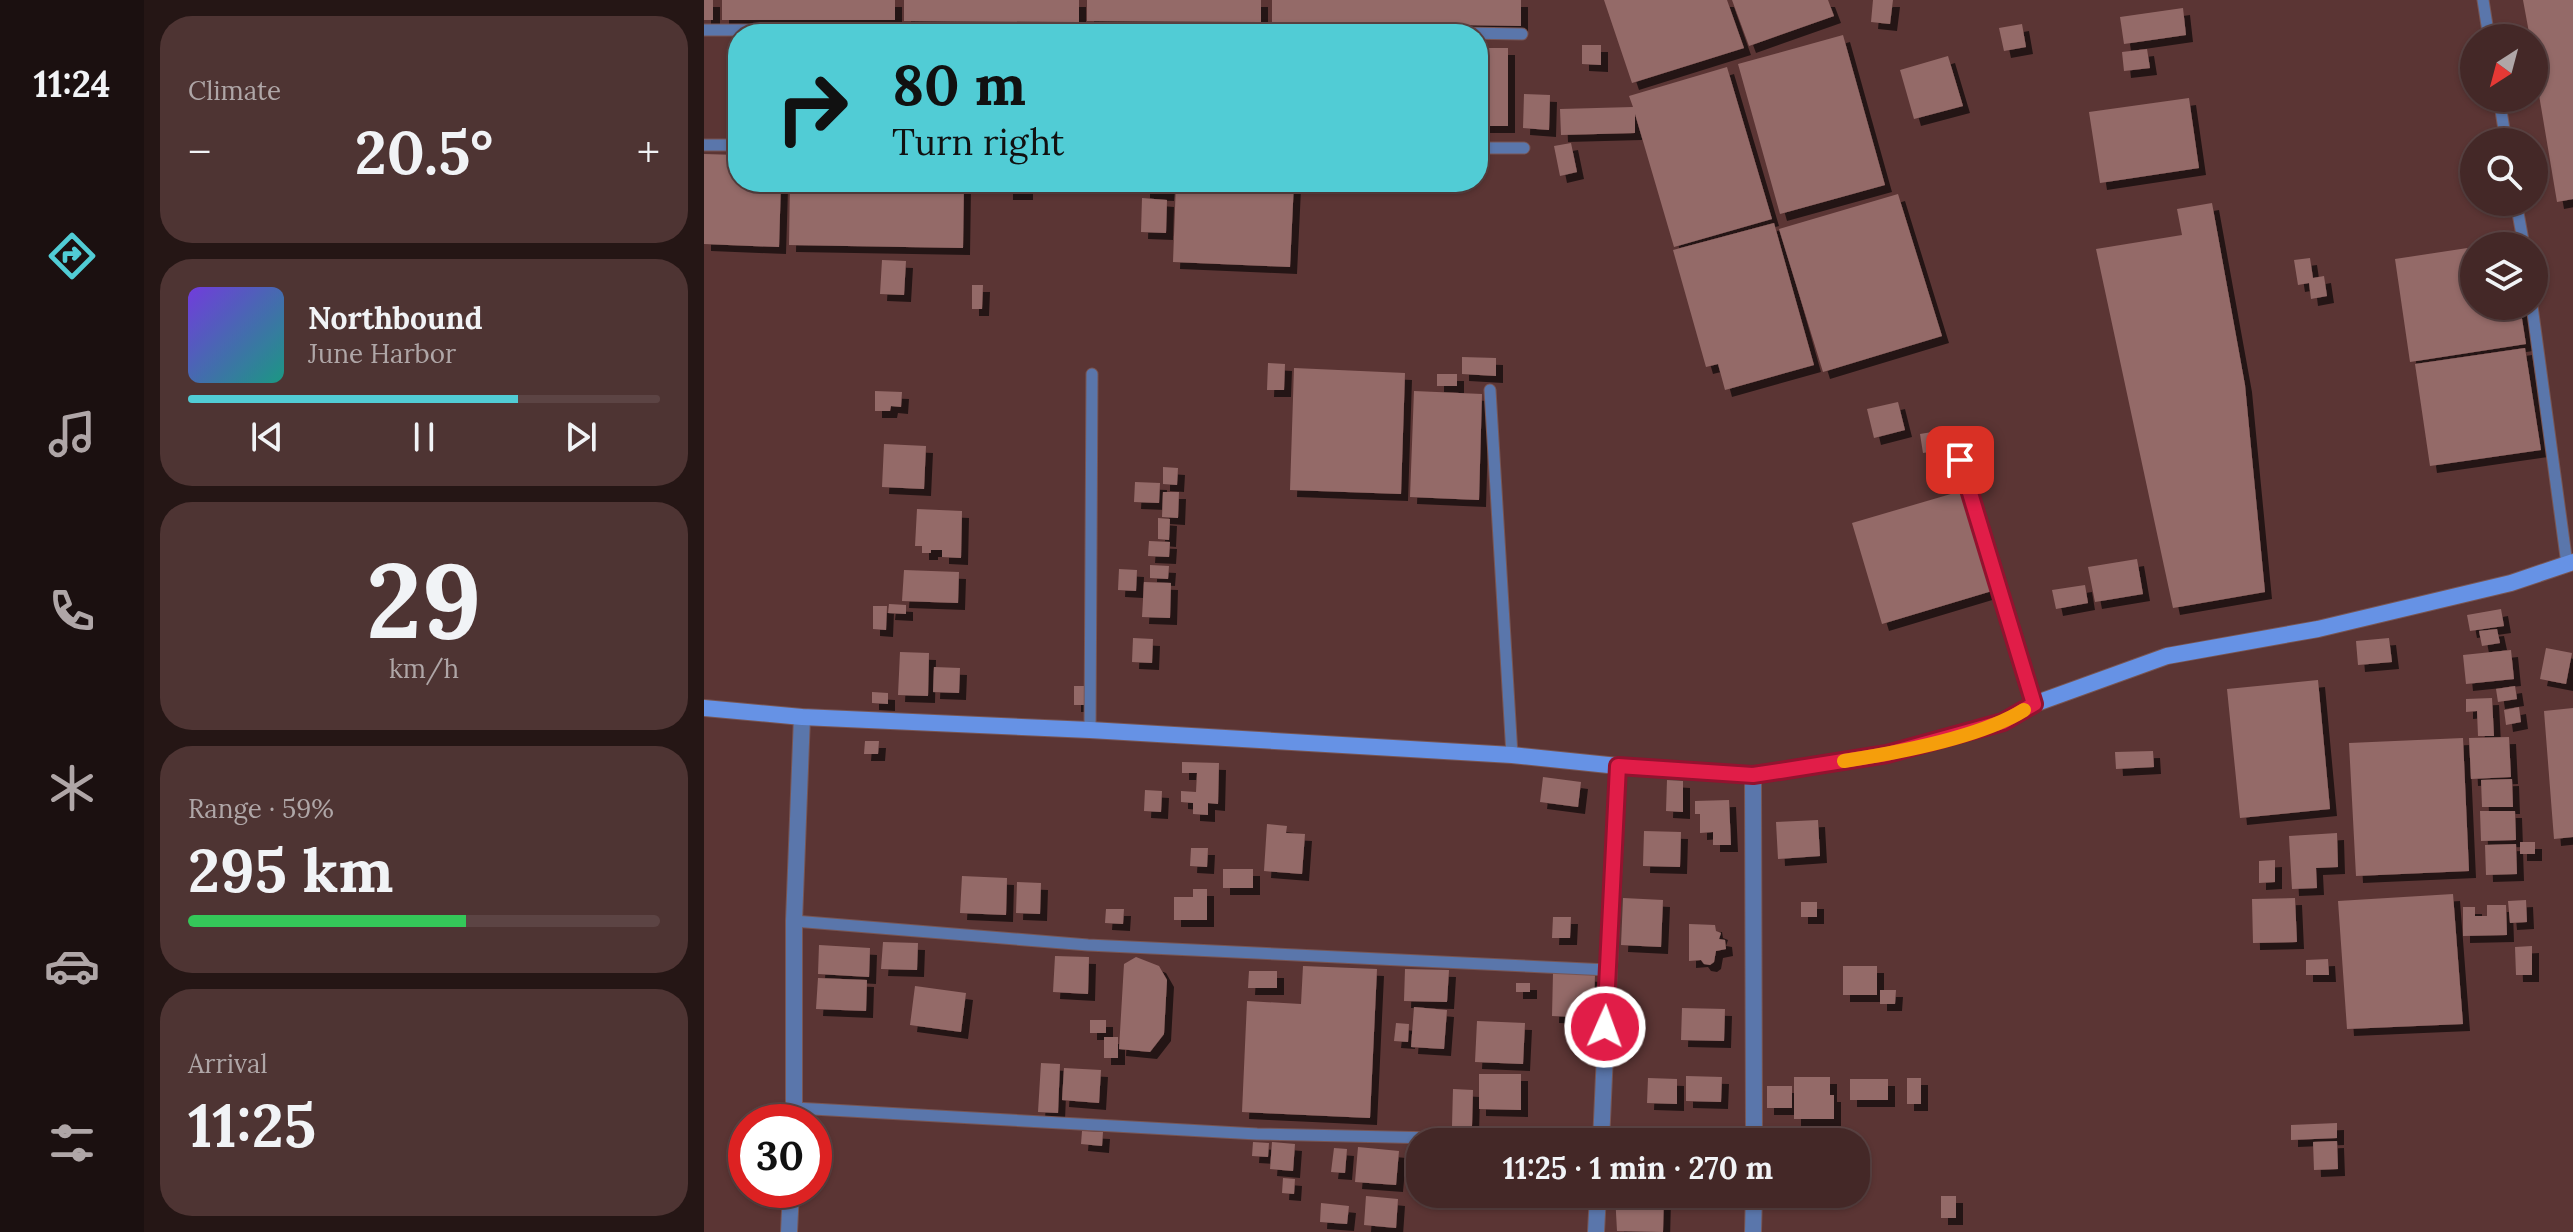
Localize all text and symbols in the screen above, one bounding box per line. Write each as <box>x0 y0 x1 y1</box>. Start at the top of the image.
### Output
north arrow <box>2460 24 2548 112</box>
map controls <box>2460 24 2548 320</box>
text: 80 m <box>892 49 1026 120</box>
icon: right <box>760 56 864 160</box>
text: 11:24 <box>33 61 111 107</box>
text: Climate <box>188 74 281 107</box>
text: 20.5° <box>355 114 493 190</box>
text: Turn right <box>892 119 1065 165</box>
text: − <box>188 124 211 180</box>
text: + <box>637 124 660 180</box>
button: search <box>2460 128 2548 216</box>
icon: directions <box>44 228 100 284</box>
button: layers <box>2460 232 2548 320</box>
text: Northbound <box>308 299 483 337</box>
text: June Harbor <box>308 337 456 370</box>
icon: music <box>44 406 100 462</box>
icon: previous <box>245 415 289 459</box>
icon: pause <box>402 415 446 459</box>
icon: next <box>559 415 603 459</box>
pin <box>1926 426 1994 494</box>
icon: arrive <box>1938 438 1982 482</box>
text: 29 <box>366 533 482 666</box>
icon: phone <box>44 583 100 639</box>
text: km/h <box>389 652 459 685</box>
icon: climate <box>44 760 100 816</box>
text: Range · 59% <box>188 792 334 825</box>
text: 295 km <box>188 832 394 908</box>
icon: car <box>44 938 100 994</box>
position arrow <box>1563 985 1647 1069</box>
text: Arrival <box>188 1047 267 1080</box>
text: 11:25 <box>188 1087 316 1163</box>
speed limit sign: 30 <box>728 1104 832 1208</box>
icon: filters <box>44 1115 100 1171</box>
text: 11:25 · 1 min · 270 m <box>1503 1149 1773 1187</box>

